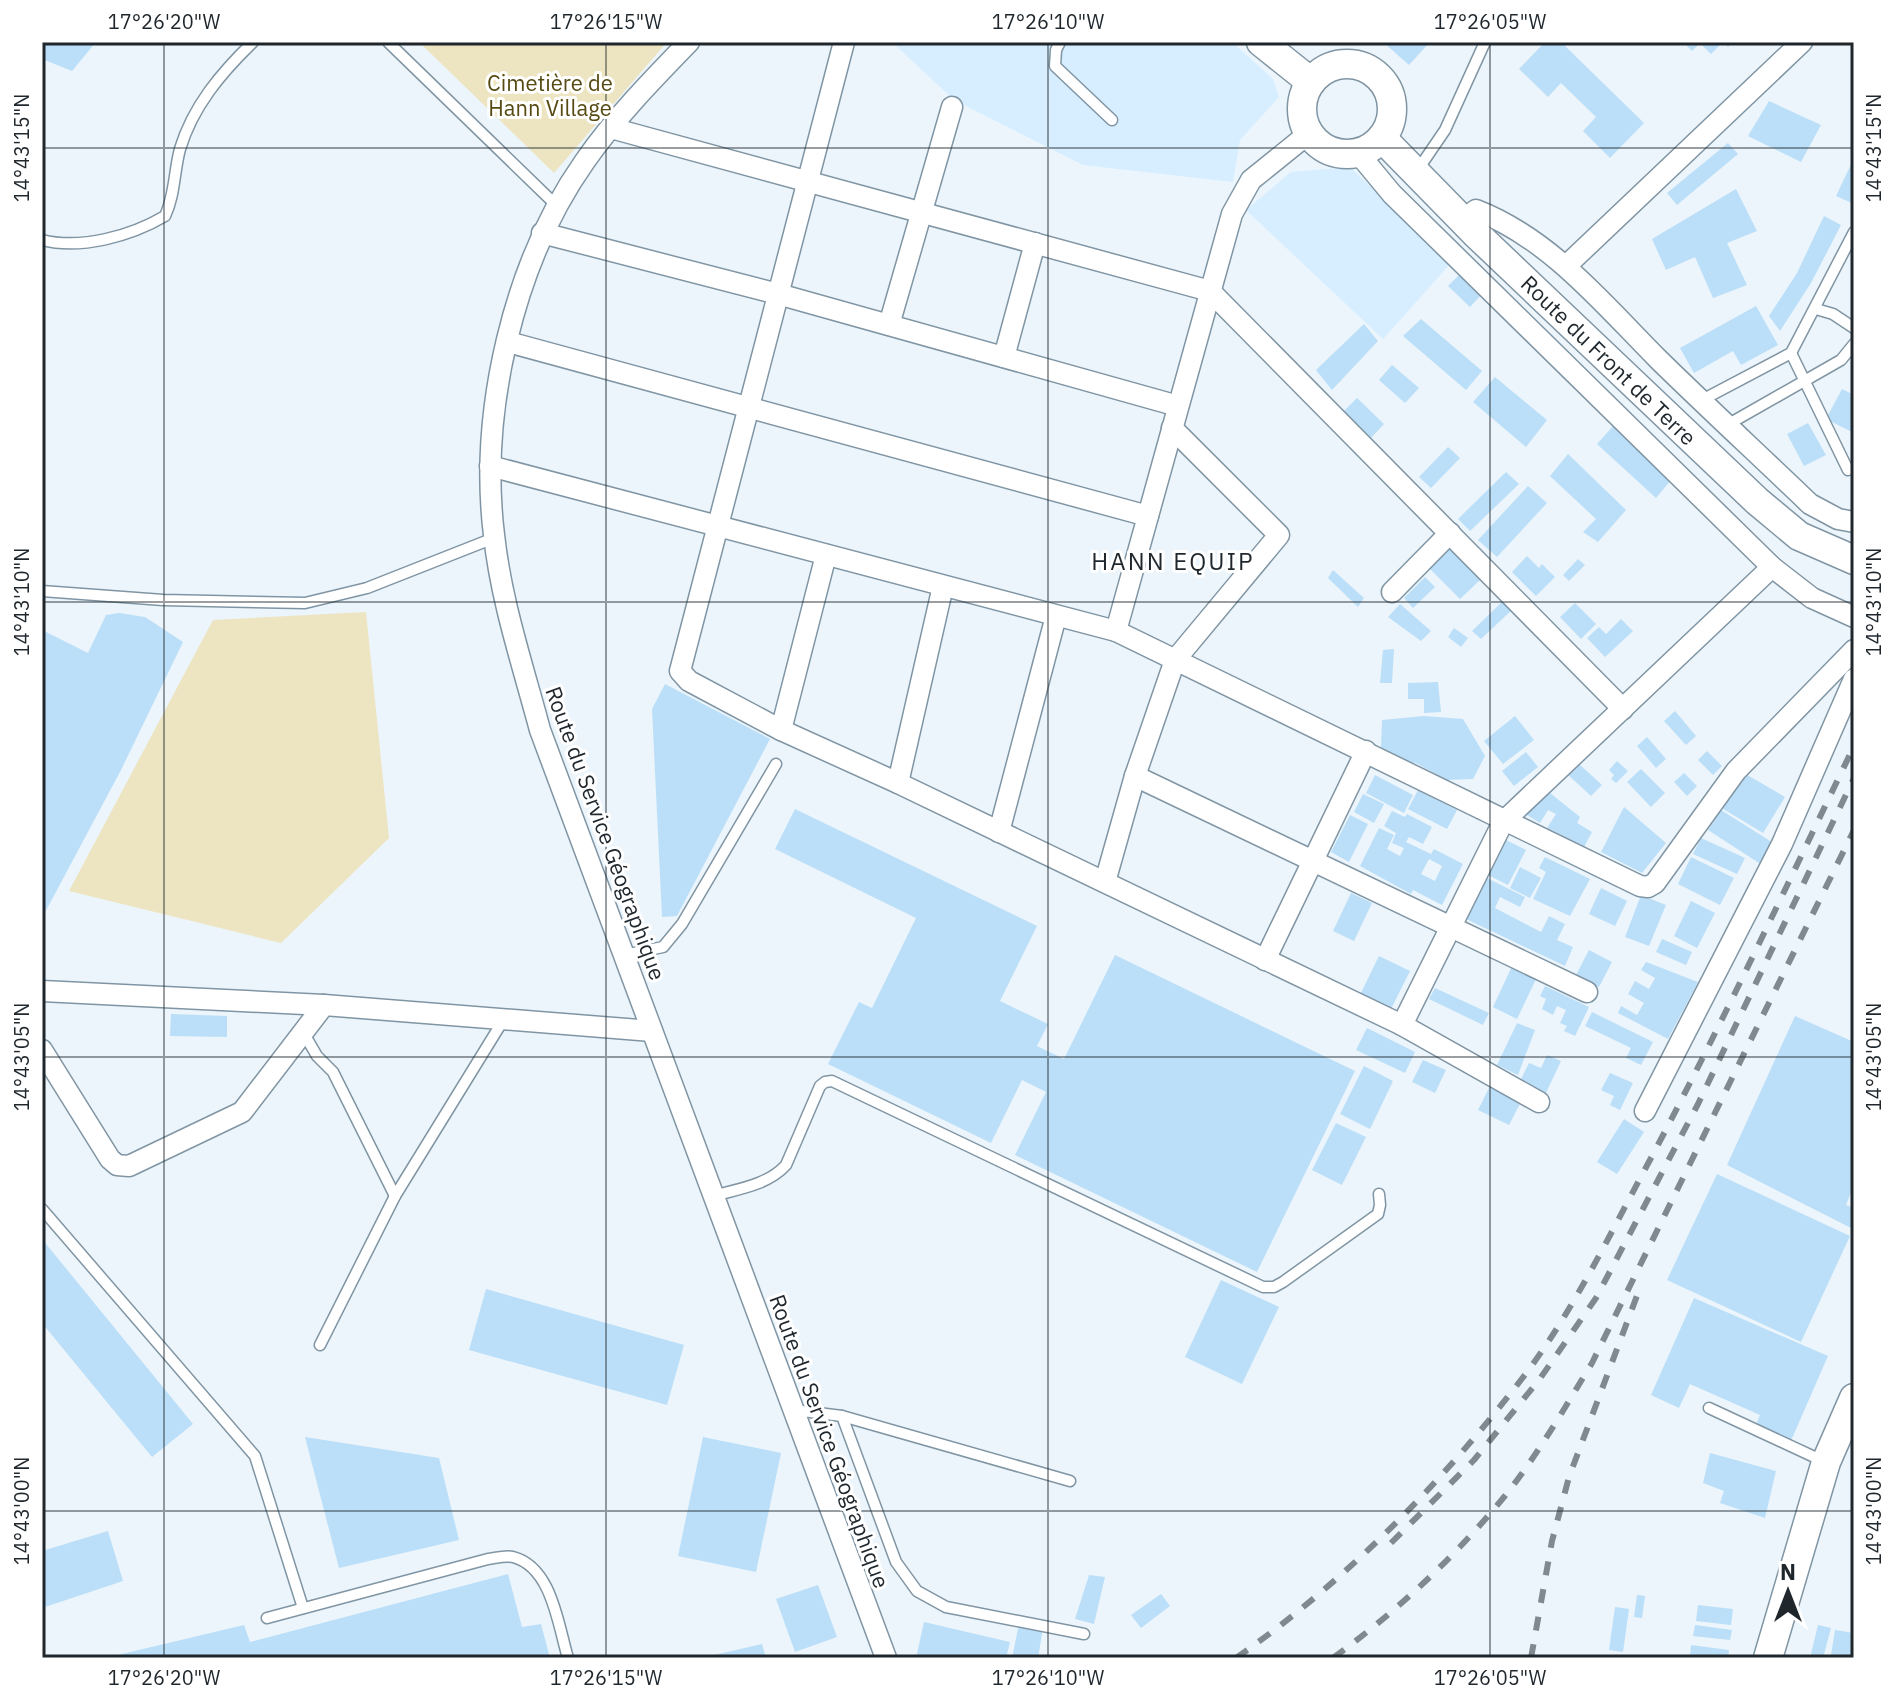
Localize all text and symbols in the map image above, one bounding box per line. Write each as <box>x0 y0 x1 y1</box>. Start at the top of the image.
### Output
text: 17°26'20"W <box>108 8 221 35</box>
text: 17°26'15"W <box>550 8 663 35</box>
text: 17°26'10"W <box>992 8 1105 35</box>
text: 17°26'05"W <box>1434 8 1547 35</box>
park label: Cimetière de Hann Village <box>487 68 613 122</box>
text: 14°43'15"N <box>8 94 35 202</box>
text: 14°43'15"N <box>1860 94 1887 202</box>
street label: Route du Front de Terre <box>1515 269 1703 451</box>
district label: HANN EQUIP <box>1091 545 1255 577</box>
text: 14°43'10"N <box>8 548 35 656</box>
text: 14°43'10"N <box>1860 548 1887 656</box>
street label: Route du Service Géographique <box>539 682 673 984</box>
text: 14°43'05"N <box>8 1003 35 1111</box>
text: 14°43'05"N <box>1860 1003 1887 1111</box>
street label: Route du Service Géographique <box>763 1290 897 1592</box>
text: 14°43'00"N <box>8 1457 35 1565</box>
text: 14°43'00"N <box>1860 1457 1887 1565</box>
north arrow <box>1748 1552 1828 1632</box>
text: N <box>1780 1557 1796 1586</box>
text: 17°26'20"W <box>108 1664 221 1691</box>
text: 17°26'15"W <box>550 1664 663 1691</box>
text: 17°26'10"W <box>992 1664 1105 1691</box>
text: 17°26'05"W <box>1434 1664 1547 1691</box>

